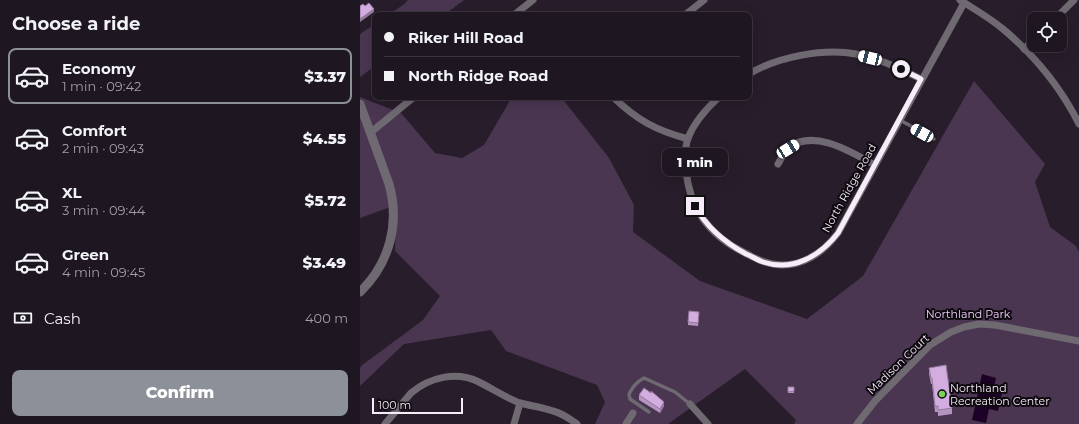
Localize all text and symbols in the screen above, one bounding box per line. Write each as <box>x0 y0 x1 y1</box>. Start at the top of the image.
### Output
map controls <box>1027 12 1067 52</box>
button: locate <box>1027 12 1067 52</box>
text: Choose a ride <box>12 13 140 35</box>
text: Riker Hill Road <box>408 28 524 47</box>
car <box>857 49 883 67</box>
icon: car <box>14 58 50 94</box>
text: Economy <box>62 59 135 78</box>
route start <box>892 60 910 78</box>
text: North Ridge Road <box>408 66 548 85</box>
text: $3.37 <box>304 67 346 86</box>
text: 1 min · 09:42 <box>62 78 142 94</box>
icon: car <box>14 120 50 156</box>
text: Comfort <box>62 121 127 140</box>
car <box>909 122 935 144</box>
text: $4.55 <box>303 129 346 148</box>
car <box>775 138 801 160</box>
text: 2 min · 09:43 <box>62 140 144 156</box>
street label: North Ridge Road <box>819 141 879 235</box>
callout: 1 min <box>662 148 728 176</box>
text: 1 min <box>677 154 713 170</box>
icon: car <box>14 182 50 218</box>
text: XL <box>62 183 81 202</box>
text: $5.72 <box>305 191 346 210</box>
route end <box>686 197 704 215</box>
text: 3 min · 09:44 <box>62 202 145 218</box>
icon: car <box>14 244 50 280</box>
text: Green <box>62 245 109 264</box>
text: $3.49 <box>303 253 346 272</box>
text: 4 min · 09:45 <box>62 264 145 280</box>
icon: cash <box>12 307 34 329</box>
park label: Northland Park <box>926 307 1011 321</box>
text: Cash <box>44 309 81 328</box>
text: 400 m <box>305 310 348 326</box>
street label: Madison Court <box>864 331 932 397</box>
button: Confirm <box>12 370 348 416</box>
place label: Northland Recreation Center <box>950 381 1050 408</box>
marker: Northland Recreation Center <box>937 389 947 399</box>
scale bar <box>372 396 463 415</box>
text: 100 m <box>378 398 411 412</box>

